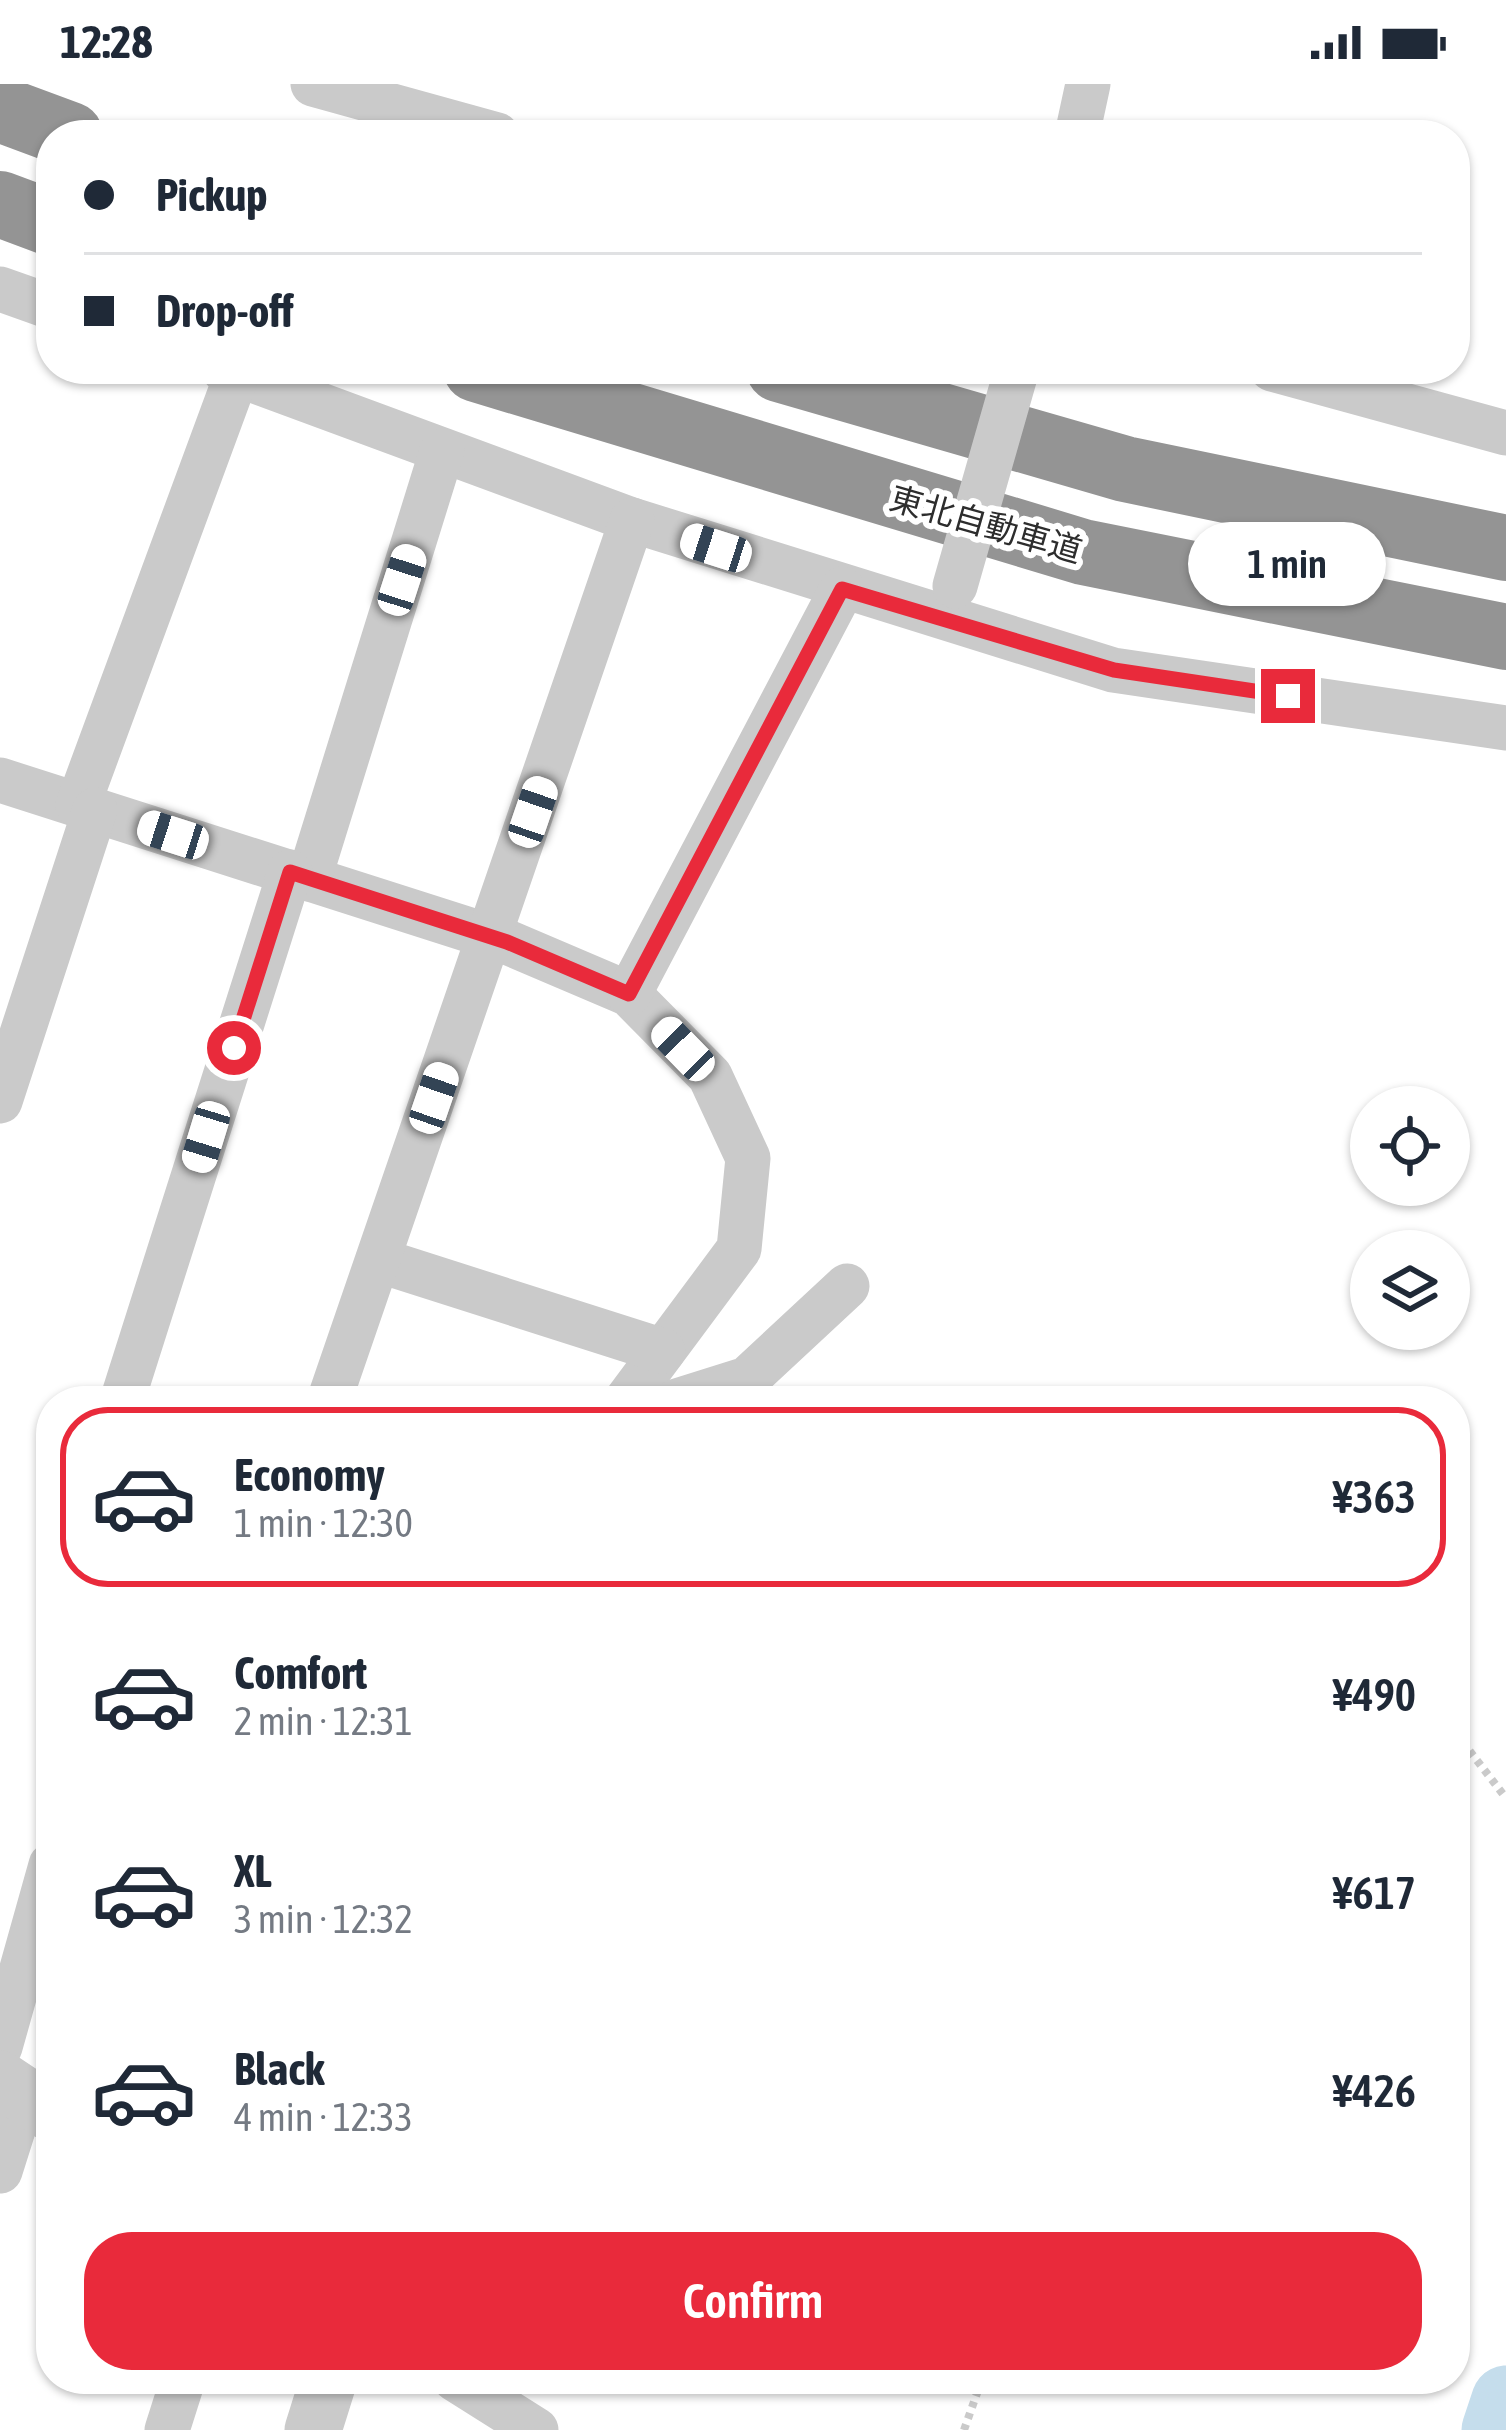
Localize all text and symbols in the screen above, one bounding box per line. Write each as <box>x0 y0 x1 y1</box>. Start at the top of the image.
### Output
text: 12:28 <box>60 16 153 68</box>
text: Pickup <box>156 169 267 221</box>
text: Drop-off <box>156 285 294 337</box>
street label: 東北自動車道 <box>886 478 1086 570</box>
car <box>676 520 756 576</box>
callout: 1 min <box>1189 522 1387 606</box>
car <box>374 540 430 620</box>
text: 1 min <box>1247 542 1327 586</box>
route end <box>1261 669 1315 723</box>
car <box>504 772 562 852</box>
car <box>133 807 213 863</box>
car <box>645 1011 721 1087</box>
route start <box>207 1021 261 1075</box>
car <box>405 1058 463 1138</box>
map controls <box>1350 1086 1470 1350</box>
button: locate <box>1350 1086 1470 1206</box>
car <box>178 1097 234 1177</box>
button: layers <box>1350 1230 1470 1350</box>
icon: car <box>90 1443 198 1551</box>
text: Economy <box>234 1449 385 1501</box>
text: ¥363 <box>1333 1471 1416 1523</box>
text: 1 min · 12:30 <box>234 1501 413 1545</box>
icon: car <box>90 1641 198 1749</box>
text: Comfort <box>234 1647 367 1699</box>
text: ¥490 <box>1333 1669 1416 1721</box>
text: 2 min · 12:31 <box>234 1699 413 1743</box>
icon: car <box>90 1839 198 1947</box>
text: XL <box>234 1845 272 1897</box>
text: ¥617 <box>1333 1867 1416 1919</box>
text: 3 min · 12:32 <box>234 1897 413 1941</box>
icon: car <box>90 2037 198 2145</box>
text: Black <box>234 2043 325 2095</box>
text: ¥426 <box>1333 2065 1416 2117</box>
text: 4 min · 12:33 <box>234 2095 413 2139</box>
button: Confirm <box>84 2232 1422 2370</box>

